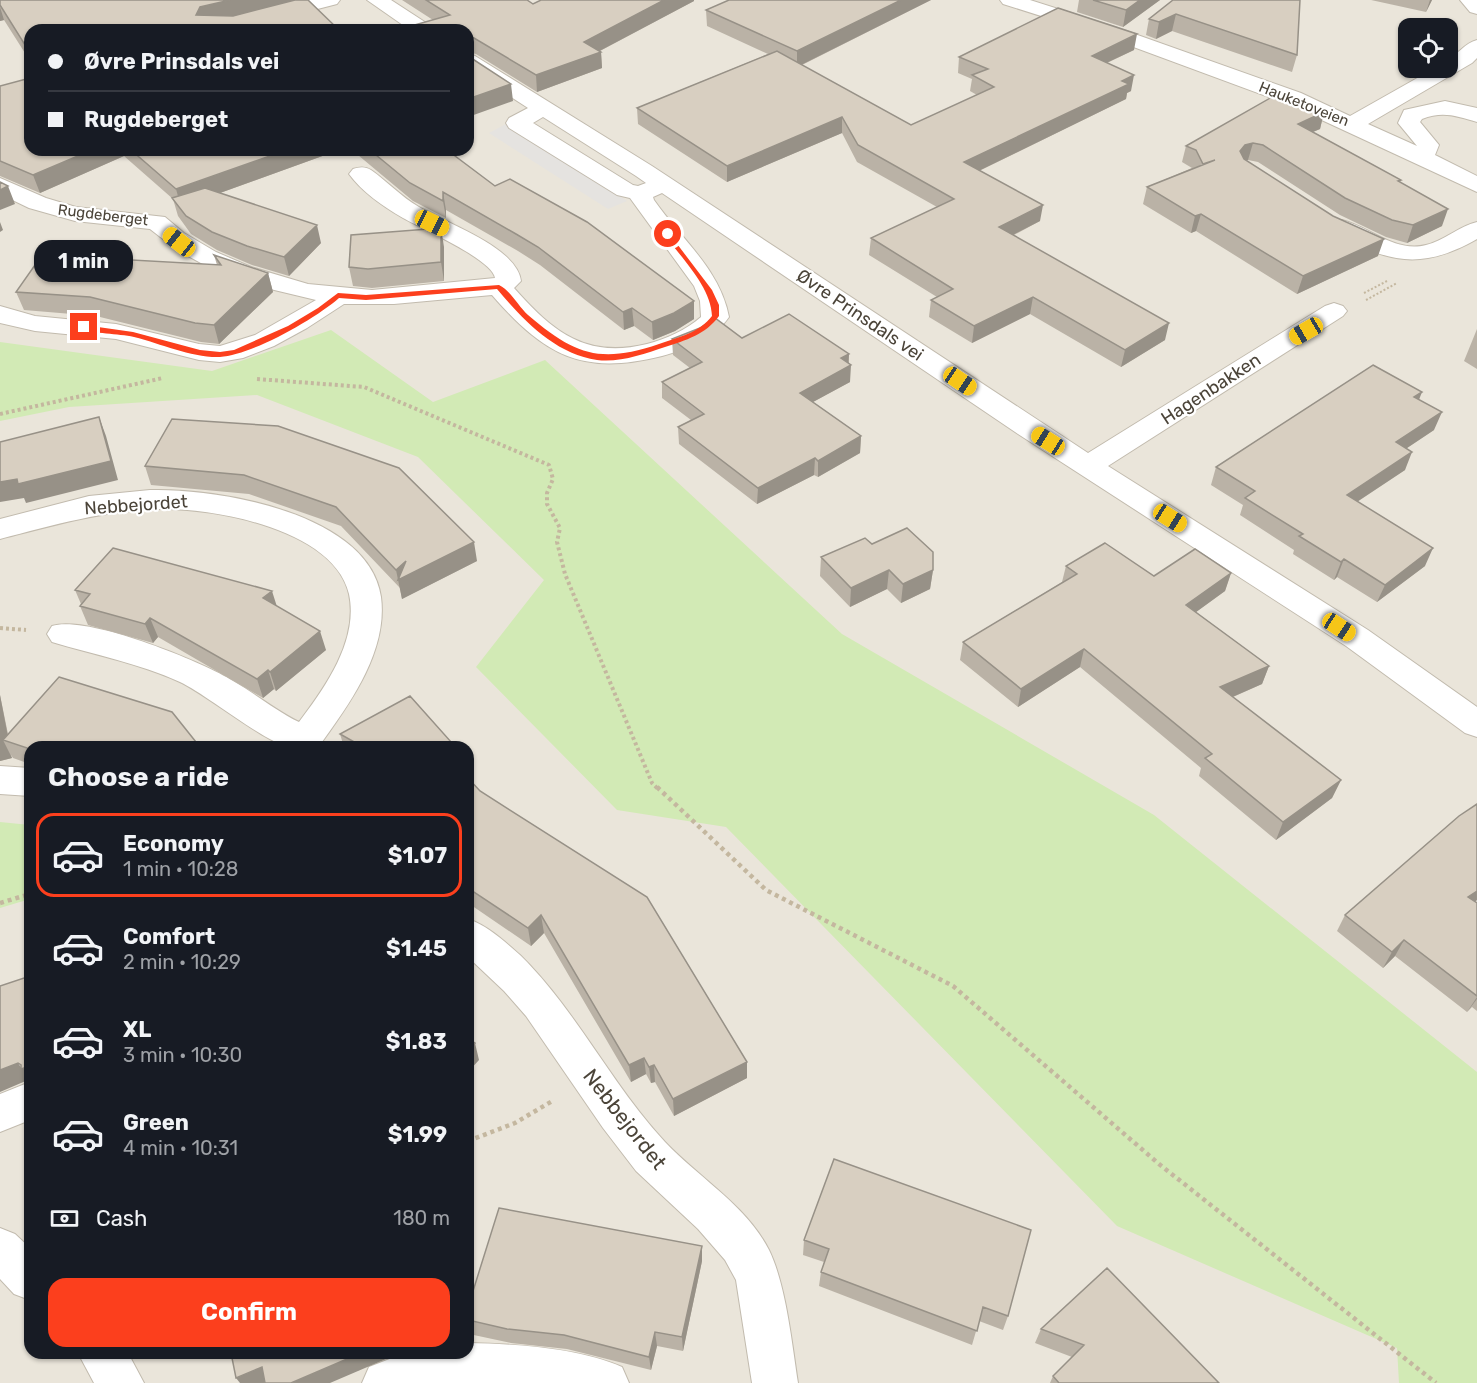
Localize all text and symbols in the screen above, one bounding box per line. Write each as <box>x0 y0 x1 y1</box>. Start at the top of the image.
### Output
map controls <box>1398 18 1458 78</box>
button: locate <box>1398 18 1458 78</box>
text: Øvre Prinsdals vei <box>84 48 279 75</box>
street label: Hauketoveien <box>1256 78 1352 130</box>
text: Rugdeberget <box>84 106 228 133</box>
street label: Rugdeberget <box>57 201 149 230</box>
car <box>412 207 452 239</box>
route start <box>654 220 681 247</box>
car <box>159 224 199 260</box>
callout: 1 min <box>34 240 134 282</box>
text: 1 min <box>58 249 109 273</box>
street label: Øvre Prinsdals vei <box>792 264 928 366</box>
route end <box>70 313 97 340</box>
car <box>1286 314 1326 348</box>
street label: Hagenbakken <box>1157 349 1265 429</box>
car <box>940 363 980 399</box>
car <box>1028 424 1068 458</box>
street label: Nebbejordet <box>84 490 188 520</box>
car <box>1150 501 1190 535</box>
car <box>1319 610 1359 644</box>
text: Choose a ride <box>48 761 229 793</box>
icon: car <box>51 828 105 882</box>
text: Economy <box>123 830 224 857</box>
text: $1.07 <box>388 842 447 869</box>
text: 1 min · 10:28 <box>123 857 238 881</box>
icon: car <box>51 921 105 975</box>
text: Comfort <box>123 923 215 950</box>
text: $1.45 <box>386 935 447 962</box>
text: 2 min · 10:29 <box>123 950 241 974</box>
icon: car <box>51 1014 105 1068</box>
text: XL <box>123 1016 151 1043</box>
text: $1.83 <box>386 1028 447 1055</box>
text: 3 min · 10:30 <box>123 1043 242 1067</box>
street label: Nebbejordet <box>578 1064 672 1174</box>
icon: car <box>51 1107 105 1161</box>
text: Green <box>123 1109 189 1136</box>
text: $1.99 <box>388 1121 447 1148</box>
text: 4 min · 10:31 <box>123 1136 238 1160</box>
icon: cash <box>48 1202 81 1235</box>
text: Cash <box>96 1205 147 1232</box>
text: 180 m <box>393 1206 450 1230</box>
button: Confirm <box>48 1278 450 1347</box>

